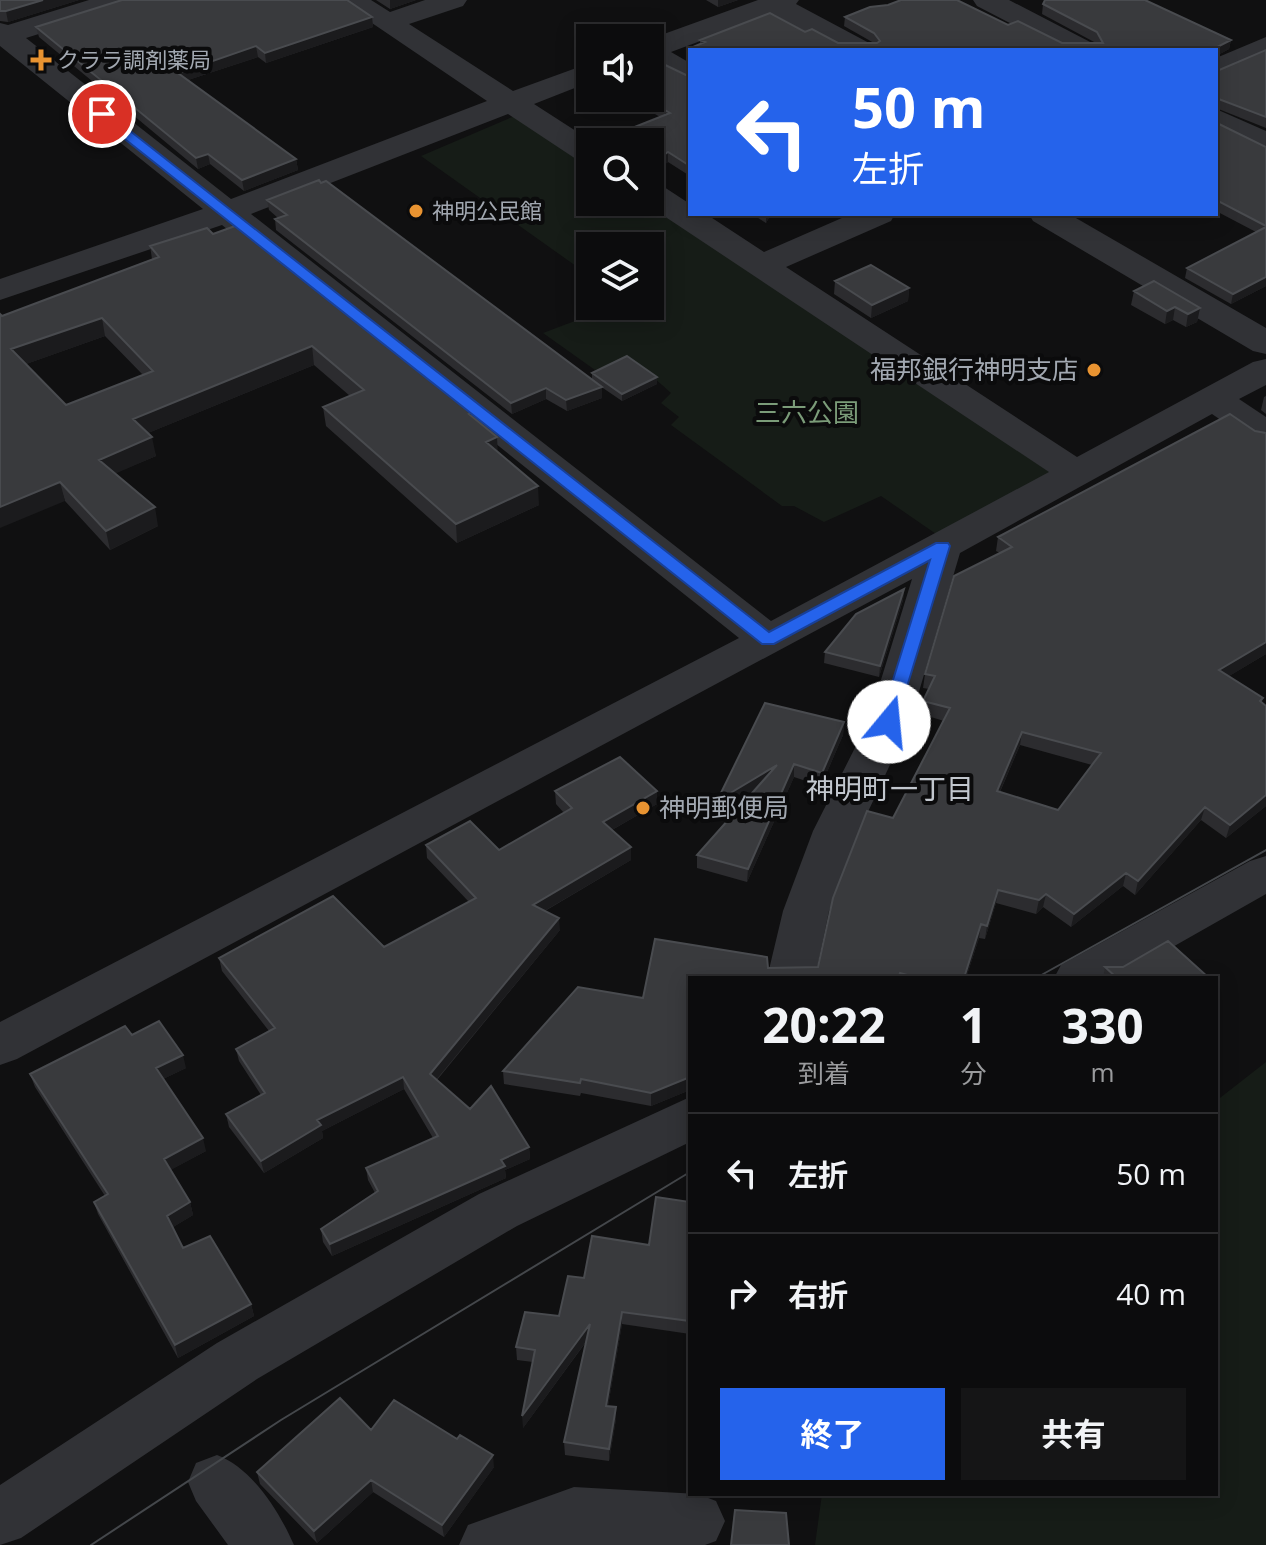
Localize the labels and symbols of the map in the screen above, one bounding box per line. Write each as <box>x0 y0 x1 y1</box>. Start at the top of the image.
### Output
place label: クララ調剤薬局 <box>57 44 211 74</box>
marker: クララ調剤薬局 <box>32 51 50 69</box>
pin <box>68 80 136 148</box>
place label: 神明公民館 <box>432 195 542 225</box>
marker: 神明公民館 <box>407 202 425 220</box>
place label: 福邦銀行神明支店 <box>870 351 1078 387</box>
marker: 福邦銀行神明支店 <box>1085 361 1103 379</box>
park label: 三六公園 <box>755 394 859 430</box>
position arrow <box>847 680 931 764</box>
district label: 神明町一丁目 <box>806 769 974 807</box>
place label: 神明郵便局 <box>659 789 789 825</box>
marker: 神明郵便局 <box>634 799 652 817</box>

